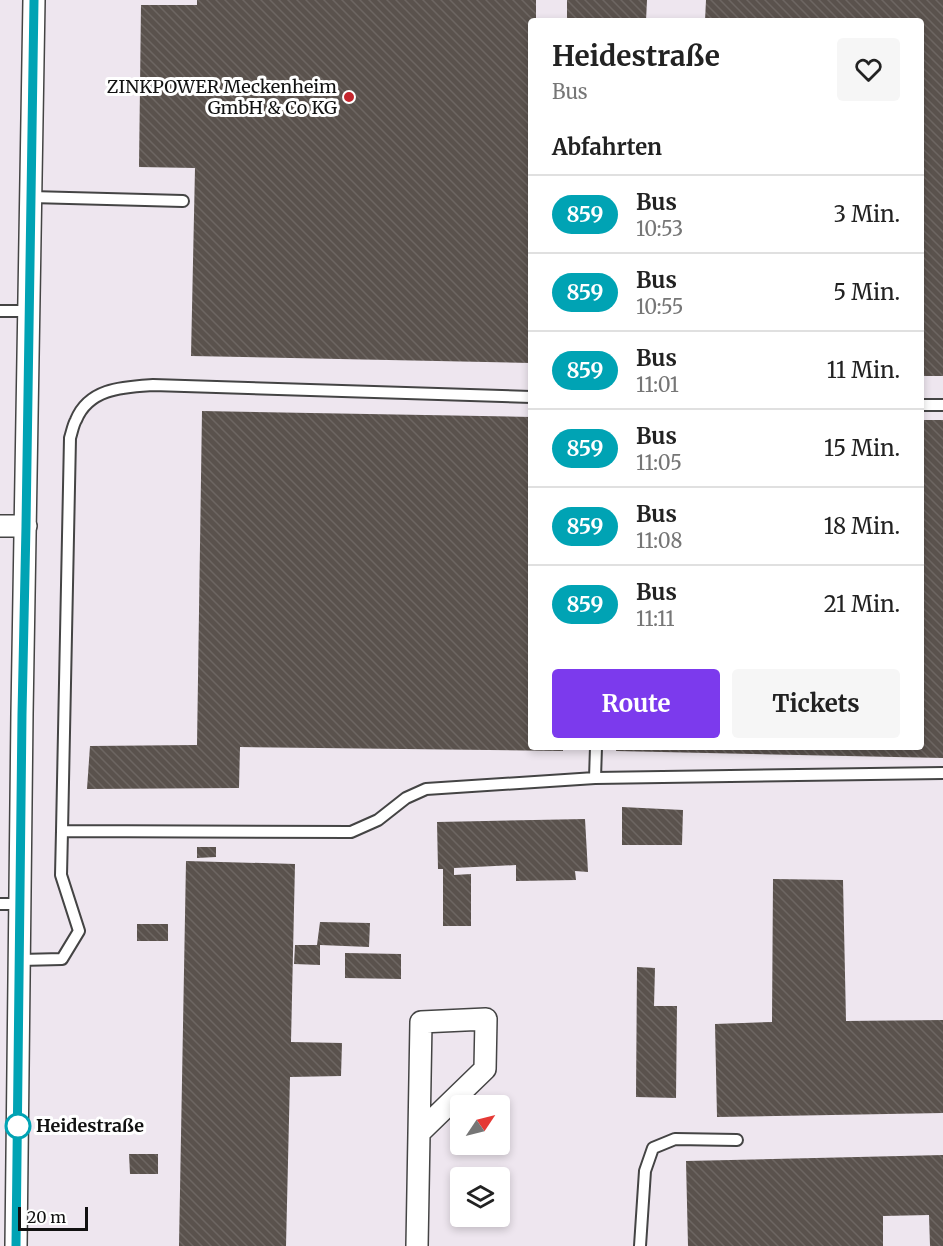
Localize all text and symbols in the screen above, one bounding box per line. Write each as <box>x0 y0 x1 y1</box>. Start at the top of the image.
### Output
text: Heidestraße <box>552 38 720 74</box>
button: heart <box>837 38 900 101</box>
place label: ZINKPOWER Meckenheim GmbH & Co KG <box>107 75 337 119</box>
text: Bus <box>552 79 588 104</box>
marker: ZINKPOWER Meckenheim GmbH & Co KG <box>342 90 356 104</box>
text: Abfahrten <box>552 133 662 161</box>
text: Bus <box>636 188 677 216</box>
text: 3 Min. <box>833 200 900 228</box>
text: 859 <box>567 201 603 228</box>
text: 10:53 <box>636 216 683 241</box>
text: Bus <box>636 266 677 294</box>
text: 5 Min. <box>833 278 900 306</box>
text: 859 <box>567 279 603 306</box>
text: 10:55 <box>636 294 683 319</box>
text: Bus <box>636 344 677 372</box>
text: 11 Min. <box>827 356 900 384</box>
text: 859 <box>567 357 603 384</box>
text: 11:01 <box>636 372 679 397</box>
text: Bus <box>636 422 677 450</box>
text: 15 Min. <box>824 434 900 462</box>
text: 859 <box>567 435 603 462</box>
text: 11:05 <box>636 450 682 475</box>
text: Bus <box>636 500 677 528</box>
text: 18 Min. <box>824 512 900 540</box>
text: 859 <box>567 513 603 540</box>
text: 11:08 <box>636 528 682 553</box>
text: Bus <box>636 578 677 606</box>
text: 21 Min. <box>824 590 900 618</box>
text: 859 <box>567 591 603 618</box>
text: 11:11 <box>636 606 675 631</box>
button: Route <box>552 669 720 738</box>
button: Tickets <box>732 669 900 738</box>
north arrow <box>450 1095 510 1155</box>
map controls <box>450 1095 510 1227</box>
marker: Heidestraße <box>5 1113 31 1139</box>
place label: Heidestraße <box>36 1114 144 1137</box>
button: layers <box>450 1167 510 1227</box>
scale bar <box>18 1204 88 1232</box>
text: 20 m <box>27 1207 66 1227</box>

